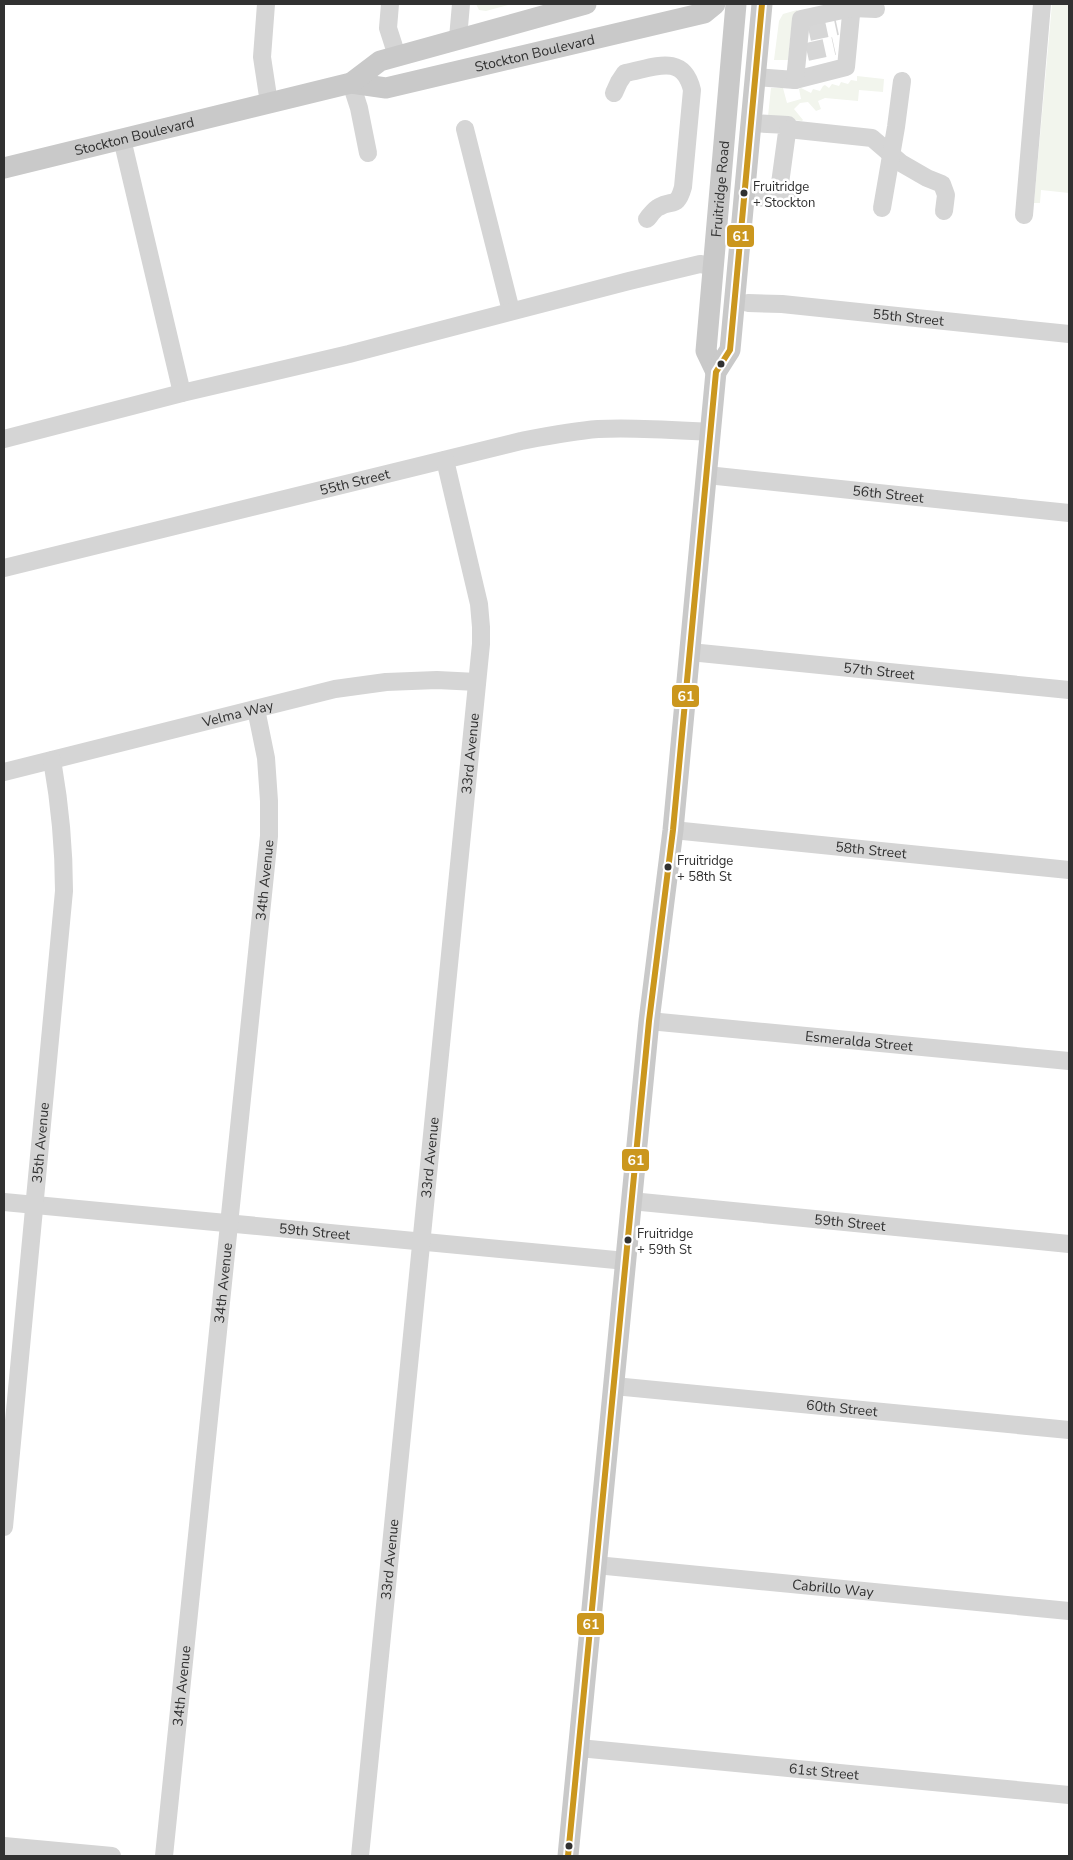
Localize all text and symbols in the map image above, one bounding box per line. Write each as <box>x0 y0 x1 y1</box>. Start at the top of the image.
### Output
street label: Stockton Boulevard <box>473 30 597 77</box>
street label: Stockton Boulevard <box>72 113 196 160</box>
street label: Fruitridge Road <box>707 140 734 238</box>
place label: Fruitridge + Stockton <box>753 178 815 212</box>
marker: Fruitridge + Stockton <box>739 188 749 198</box>
line badge: 61 <box>726 224 755 248</box>
text: 61 <box>733 227 749 246</box>
street label: 55th Street <box>872 305 945 331</box>
unlabelled marker <box>716 359 726 369</box>
street label: 55th Street <box>318 465 392 500</box>
street label: 56th Street <box>851 481 925 508</box>
street label: 57th Street <box>842 658 916 684</box>
line badge: 61 <box>671 684 700 708</box>
text: 61 <box>678 687 694 706</box>
street label: Velma Way <box>199 696 276 732</box>
street label: 33rd Avenue <box>457 712 484 795</box>
street label: 58th Street <box>834 837 908 864</box>
street label: 34th Avenue <box>251 839 279 921</box>
place label: Fruitridge + 58th St <box>677 852 733 886</box>
marker: Fruitridge + 58th St <box>663 862 673 872</box>
street label: Esmeralda Street <box>804 1027 914 1056</box>
street label: 35th Avenue <box>27 1102 54 1184</box>
street label: 33rd Avenue <box>417 1116 444 1199</box>
line badge: 61 <box>621 1148 650 1172</box>
text: 61 <box>628 1151 644 1170</box>
street label: 59th Street <box>813 1210 887 1236</box>
street label: 59th Street <box>278 1219 351 1245</box>
place label: Fruitridge + 59th St <box>637 1225 693 1259</box>
marker: Fruitridge + 59th St <box>623 1235 633 1245</box>
street label: 34th Avenue <box>210 1242 237 1324</box>
street label: 60th Street <box>805 1396 878 1421</box>
street label: 33rd Avenue <box>377 1518 404 1601</box>
street label: Cabrillo Way <box>791 1575 875 1602</box>
line badge: 61 <box>576 1612 605 1636</box>
text: 61 <box>583 1615 599 1634</box>
street label: 34th Avenue <box>168 1645 196 1727</box>
street label: 61st Street <box>788 1759 860 1785</box>
unlabelled marker <box>564 1841 574 1851</box>

